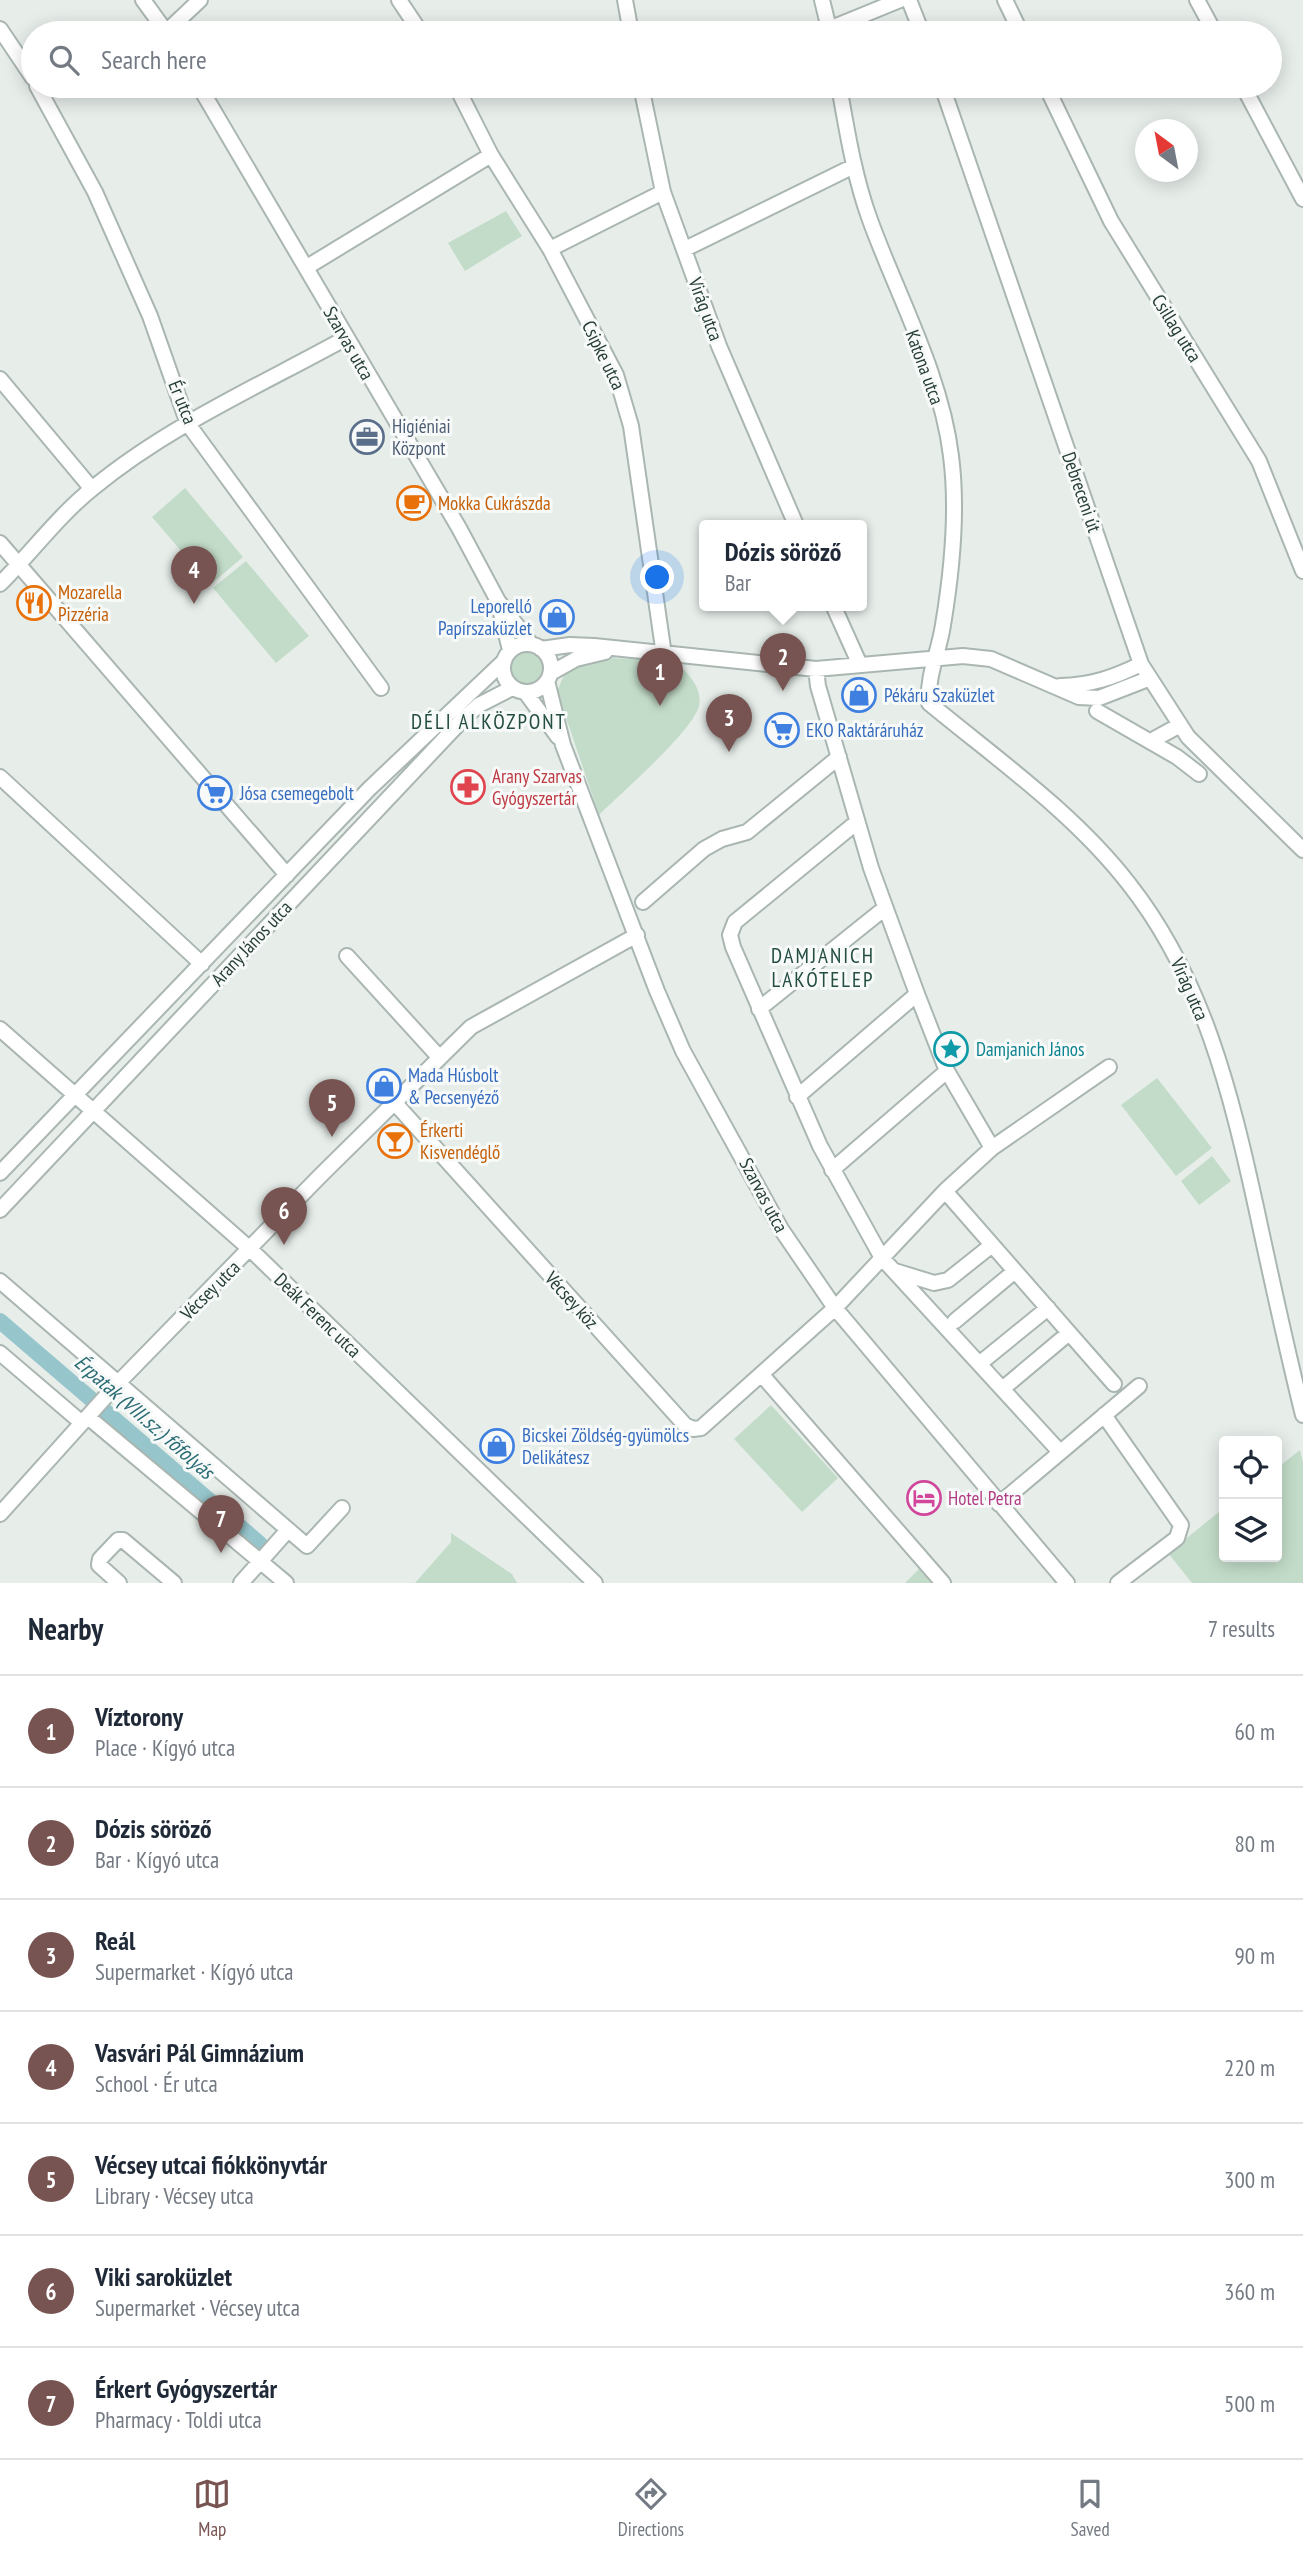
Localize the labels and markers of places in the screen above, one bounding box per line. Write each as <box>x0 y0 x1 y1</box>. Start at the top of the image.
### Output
place label: Higiéniai Központ <box>392 414 451 460</box>
office icon: Higiéniai Központ <box>348 418 386 456</box>
cafe icon: Mokka Cukrászda <box>395 484 433 522</box>
place label: Mokka Cukrászda <box>438 491 551 515</box>
pin: 4 <box>171 546 217 604</box>
place label: Mozarella Pizzéria <box>58 580 122 626</box>
restaurant icon: Mozarella Pizzéria <box>15 584 53 622</box>
place label: Leporelló Papírszaküzlet <box>438 594 533 640</box>
shop icon: Leporelló Papírszaküzlet <box>538 598 576 636</box>
pin: 2 <box>760 633 806 691</box>
pin: 1 <box>637 648 683 706</box>
shop icon: Pékáru Szaküzlet <box>840 676 878 714</box>
place label: Pékáru Szaküzlet <box>884 683 996 707</box>
pin: 3 <box>706 694 752 752</box>
supermarket icon: EKO Raktáráruház <box>763 711 801 749</box>
place label: EKO Raktáráruház <box>806 718 924 742</box>
place label: Arany Szarvas Gyógyszertár <box>492 764 582 810</box>
pharmacy icon: Arany Szarvas Gyógyszertár <box>449 768 487 806</box>
supermarket icon: Jósa csemegebolt <box>196 774 234 812</box>
place label: Jósa csemegebolt <box>239 781 355 805</box>
place icon: Damjanich János <box>932 1030 970 1068</box>
place label: Damjanich János <box>976 1037 1084 1061</box>
place label: Mada Húsbolt & Pecsenyéző <box>408 1063 499 1109</box>
shop icon: Mada Húsbolt & Pecsenyéző <box>365 1067 403 1105</box>
pin: 5 <box>309 1079 355 1137</box>
place label: Érkerti Kisvendéglő <box>420 1118 500 1164</box>
bar icon: Érkerti Kisvendéglő <box>376 1122 414 1160</box>
pin: 6 <box>261 1187 307 1245</box>
place label: Bicskei Zöldség-gyümölcs Delikátesz <box>522 1423 689 1469</box>
shop icon: Bicskei Zöldség-gyümölcs Delikátesz <box>478 1427 516 1465</box>
hotel icon: Hotel Petra <box>905 1479 943 1517</box>
place label: Hotel Petra <box>948 1486 1022 1510</box>
pin: 7 <box>198 1495 244 1553</box>

